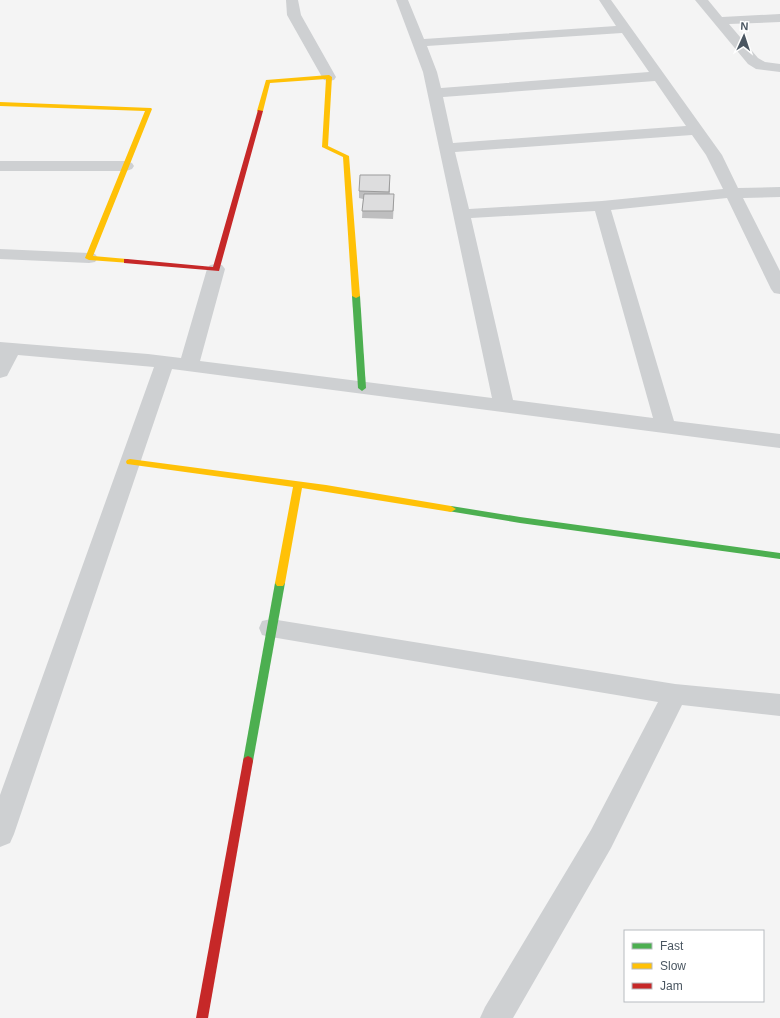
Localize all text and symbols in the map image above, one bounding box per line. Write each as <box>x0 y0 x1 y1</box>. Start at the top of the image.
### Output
north arrow <box>724 16 764 56</box>
text: N <box>740 20 749 32</box>
legend <box>624 930 764 1002</box>
text: Fast <box>660 939 684 953</box>
text: Slow <box>660 959 686 973</box>
text: Jam <box>660 979 683 993</box>

